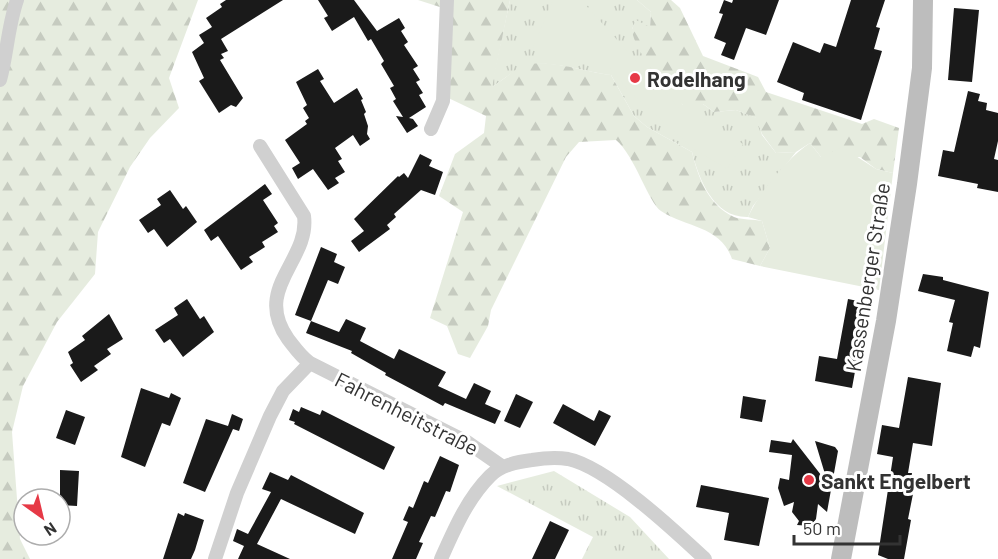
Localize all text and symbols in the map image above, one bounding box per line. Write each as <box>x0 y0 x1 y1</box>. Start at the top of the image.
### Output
place label: Rodelhang <box>647 66 746 91</box>
marker: Rodelhang <box>628 71 642 85</box>
street label: Kassenberger Straße <box>840 181 894 373</box>
street label: Fahrenheitstraße <box>331 366 483 460</box>
place label: Sankt Engelbert <box>821 468 971 493</box>
marker: Sankt Engelbert <box>802 473 816 487</box>
north arrow <box>12 487 72 547</box>
scale bar <box>794 508 900 546</box>
text: 50 m <box>803 517 841 539</box>
text: N <box>41 519 60 541</box>

